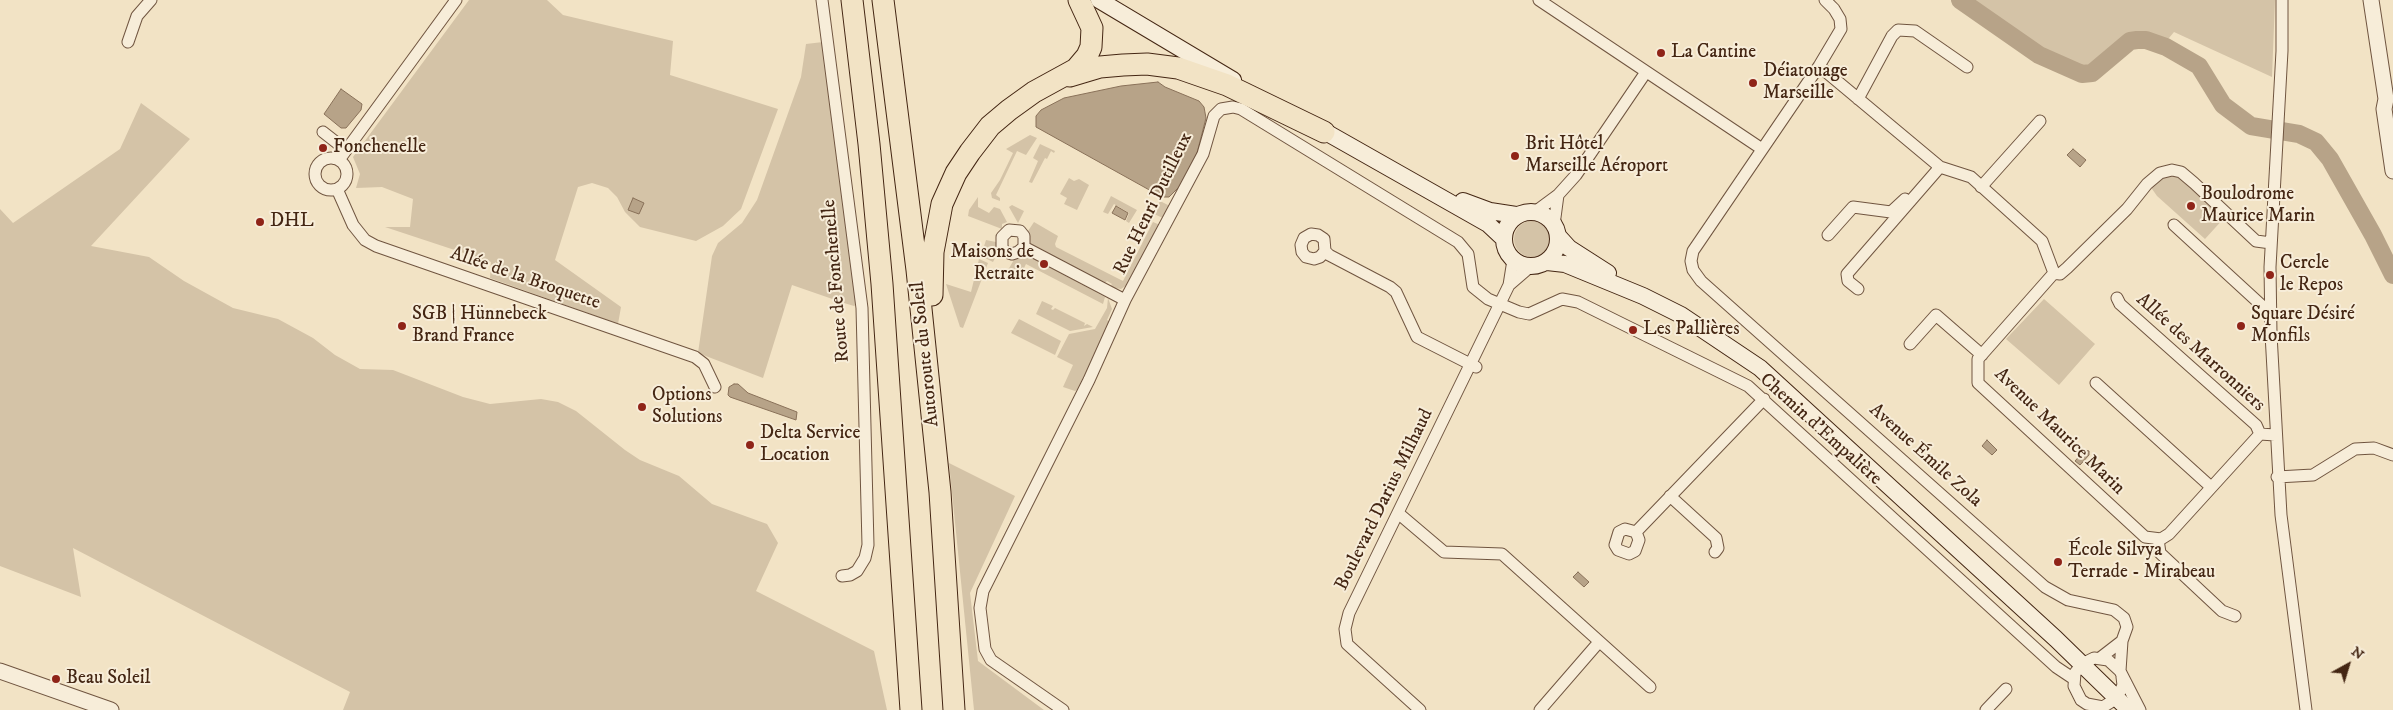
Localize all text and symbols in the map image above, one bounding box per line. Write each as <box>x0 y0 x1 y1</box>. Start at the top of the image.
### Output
place label: La Cantine <box>1671 42 1756 64</box>
marker: La Cantine <box>1655 47 1667 59</box>
place label: Déiatouage Marseille <box>1763 61 1848 105</box>
marker: Déiatouage Marseille <box>1747 77 1759 89</box>
street label: Rue Henri Dutilleux <box>1110 129 1198 279</box>
place label: Brit Hôtel Marseille Aéroport <box>1525 134 1668 178</box>
place label: Fonchenelle <box>333 137 426 159</box>
marker: Fonchenelle <box>317 142 329 154</box>
marker: Brit Hôtel Marseille Aéroport <box>1509 150 1521 162</box>
place label: Boulodrome Maurice Marin <box>2201 184 2315 228</box>
street label: Route de Fonchenelle <box>819 199 855 363</box>
marker: Boulodrome Maurice Marin <box>2185 200 2197 212</box>
place label: DHL <box>270 211 314 233</box>
marker: DHL <box>254 216 266 228</box>
place label: Maisons de Retraite <box>950 242 1034 286</box>
street label: Allée de la Broquette <box>447 243 603 315</box>
place label: Cercle le Repos <box>2280 253 2343 297</box>
marker: Maisons de Retraite <box>1038 258 1050 270</box>
marker: Cercle le Repos <box>2264 269 2276 281</box>
street label: Autoroute du Soleil <box>907 280 945 428</box>
street label: Allée des Marronniers <box>2131 289 2269 417</box>
place label: SGB | Hünnebeck Brand France <box>412 304 547 348</box>
place label: Square Désiré Monfils <box>2251 304 2355 348</box>
place label: Les Pallières <box>1643 319 1740 341</box>
marker: SGB | Hünnebeck Brand France <box>396 320 408 332</box>
marker: Square Désiré Monfils <box>2235 320 2247 332</box>
marker: Les Pallières <box>1627 324 1639 336</box>
street label: Avenue Maurice Marin <box>1989 364 2129 500</box>
street label: Chemin d'Empalière <box>1754 369 1886 491</box>
place label: Options Solutions <box>652 385 722 429</box>
street label: Avenue Émile Zola <box>1864 399 1986 513</box>
marker: Options Solutions <box>636 401 648 413</box>
street label: Boulevard Darius Milhaud <box>1331 405 1439 595</box>
place label: Delta Service Location <box>760 423 860 467</box>
marker: Delta Service Location <box>744 439 756 451</box>
place label: École Silvya Terrade - Mirabeau <box>2068 540 2215 584</box>
marker: École Silvya Terrade - Mirabeau <box>2052 556 2064 568</box>
north arrow <box>2323 640 2373 690</box>
text: N <box>2347 643 2368 664</box>
place label: Beau Soleil <box>66 668 150 690</box>
marker: Beau Soleil <box>50 673 62 685</box>

